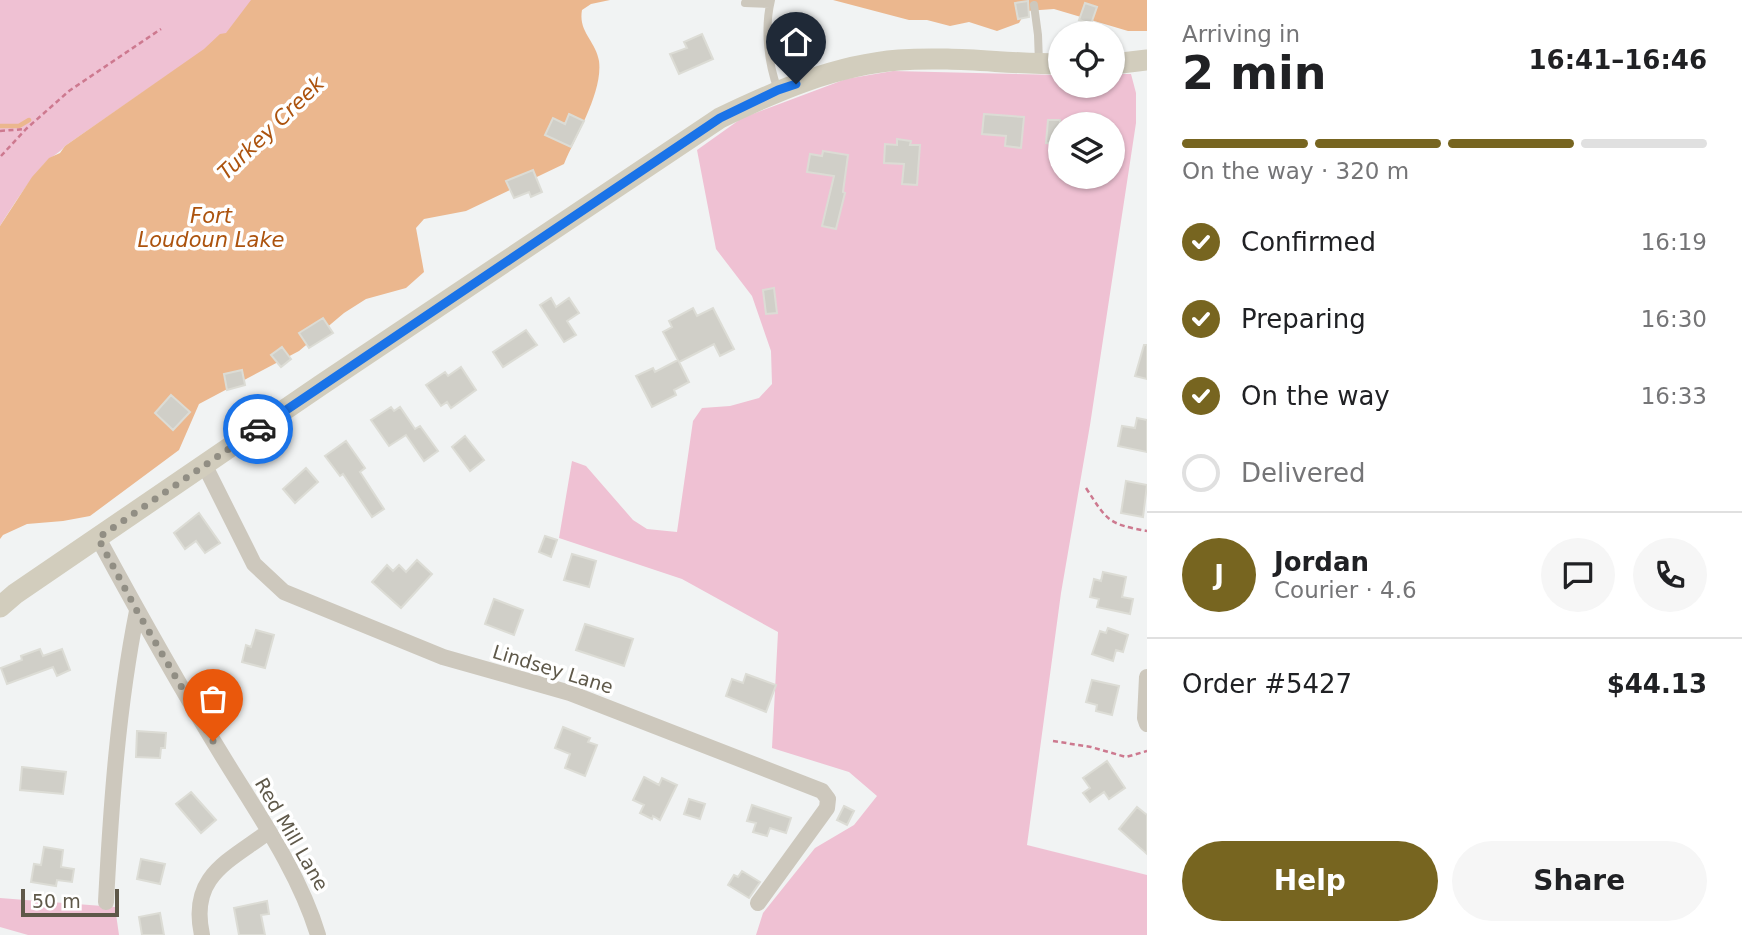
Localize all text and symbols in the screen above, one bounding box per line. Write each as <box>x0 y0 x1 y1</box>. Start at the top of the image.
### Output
pin <box>766 12.0 826 84</box>
map controls <box>1048 21 1125 189</box>
button: locate <box>1048 21 1125 98</box>
text: Arriving in <box>1182 21 1300 47</box>
icon: home <box>777 23 815 61</box>
text: 16:41–16:46 <box>1528 45 1707 75</box>
text: 2 min <box>1182 46 1326 100</box>
water label: Turkey Creek <box>213 71 330 185</box>
button: layers <box>1048 112 1125 189</box>
text: On the way · 320 m <box>1182 158 1409 184</box>
water label: Fort Loudoun Lake <box>138 204 284 252</box>
icon: check <box>1182 223 1220 261</box>
text: Confirmed <box>1241 227 1376 257</box>
text: 16:19 <box>1641 229 1707 255</box>
icon: check <box>1182 300 1220 338</box>
text: Preparing <box>1241 304 1366 334</box>
text: 16:30 <box>1641 306 1707 332</box>
icon: check <box>1182 377 1220 415</box>
text: On the way <box>1241 381 1390 411</box>
text: 16:33 <box>1641 383 1707 409</box>
courier <box>223 394 293 464</box>
icon: car <box>239 410 277 448</box>
text: Delivered <box>1241 458 1365 488</box>
button: chat <box>1541 538 1615 612</box>
button: phone <box>1633 538 1707 612</box>
text: Jordan <box>1274 547 1369 577</box>
text: J <box>1214 560 1224 590</box>
text: Courier · 4.6 <box>1274 577 1417 603</box>
street label: Lindsey Lane <box>490 640 616 698</box>
pin <box>183 669 243 741</box>
text: Order #5427 <box>1182 669 1352 699</box>
text: $44.13 <box>1607 669 1707 699</box>
icon: bag <box>194 680 232 718</box>
street label: Red Mill Lane <box>251 774 333 894</box>
button: Help <box>1182 841 1438 921</box>
button: Share <box>1452 841 1707 921</box>
scale bar <box>21 886 119 918</box>
text: 50 m <box>32 890 81 912</box>

